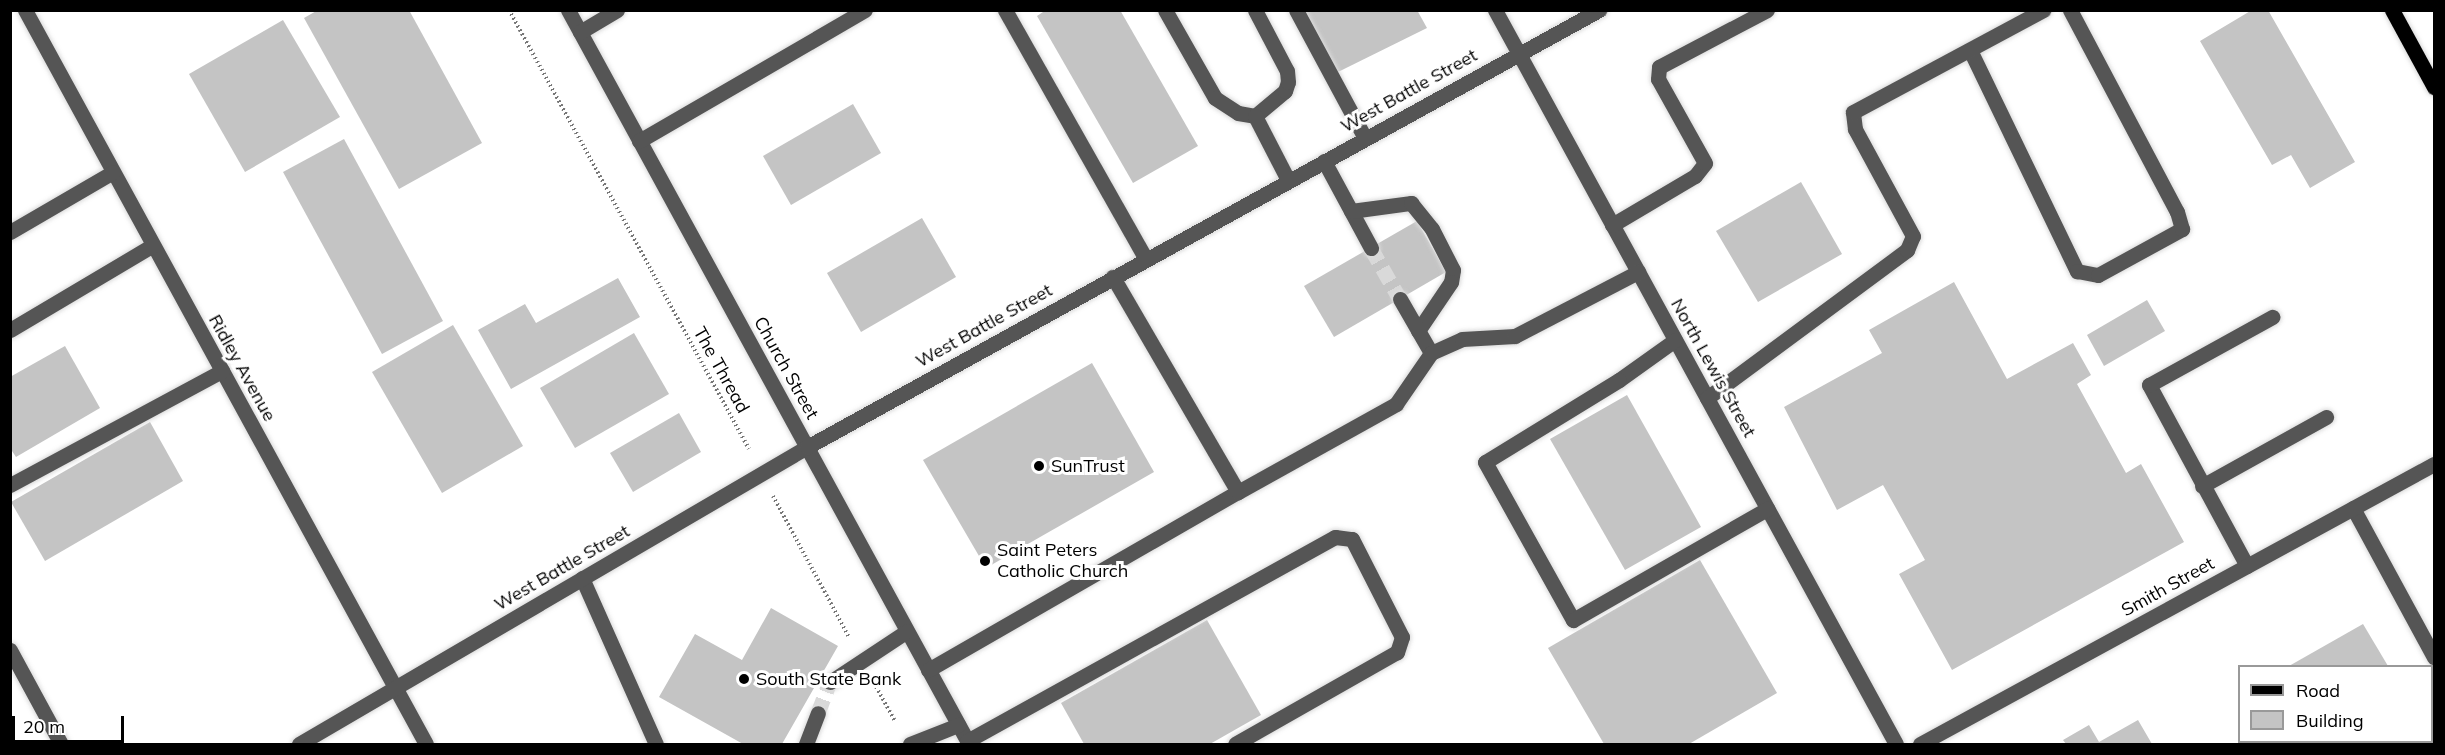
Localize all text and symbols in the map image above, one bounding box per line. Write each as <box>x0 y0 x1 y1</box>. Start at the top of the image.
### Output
street label: West Battle Street <box>1337 45 1481 137</box>
street label: West Battle Street <box>912 280 1056 372</box>
street label: North Lewis Street <box>1666 295 1760 441</box>
street label: Ridley Avenue <box>204 311 280 425</box>
street label: Church Street <box>749 313 823 423</box>
street label: The Thread <box>688 323 754 417</box>
place label: SunTrust <box>1051 455 1125 477</box>
marker: SunTrust <box>1032 459 1046 473</box>
street label: West Battle Street <box>491 521 633 615</box>
place label: Saint Peters Catholic Church <box>997 540 1128 582</box>
street label: Smith Street <box>2118 553 2218 621</box>
marker: Saint Peters Catholic Church <box>978 554 992 568</box>
legend <box>2238 665 2433 743</box>
place label: South State Bank <box>756 668 901 690</box>
marker: South State Bank <box>737 672 751 686</box>
text: Road <box>2296 679 2340 702</box>
scale bar <box>15 704 128 742</box>
text: Building <box>2296 709 2364 732</box>
text: 20 m <box>23 715 65 738</box>

